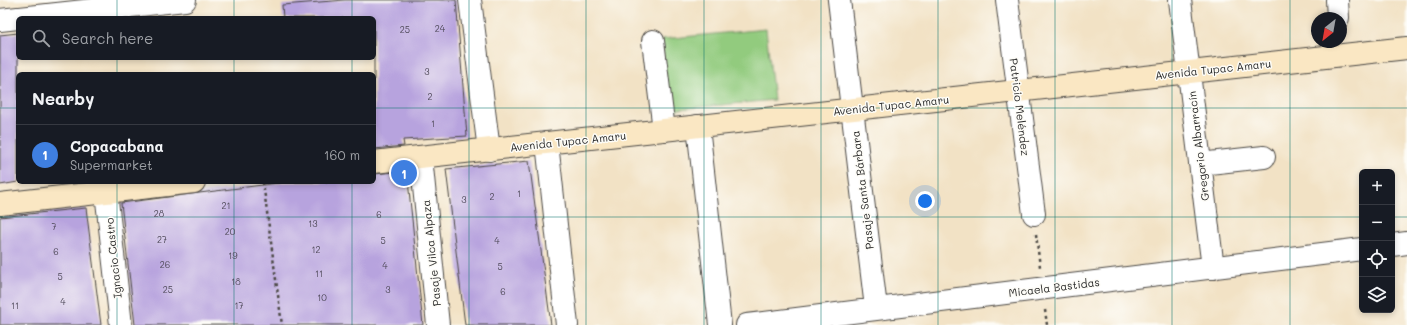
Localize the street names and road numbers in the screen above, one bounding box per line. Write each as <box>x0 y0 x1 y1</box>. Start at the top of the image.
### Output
street label: Avenida Tupac Amaru <box>1154 55 1272 83</box>
street label: Patricio Meléndez <box>1007 57 1033 157</box>
street label: Gregorio Albarracín <box>1184 90 1212 202</box>
street label: Avenida Tupac Amaru <box>832 91 950 119</box>
street label: Avenida Tupac Amaru <box>509 127 627 155</box>
street label: Pasaje Santa Bárbara <box>847 130 877 250</box>
street label: Pasaje Vilca Alpaza <box>418 199 444 307</box>
street label: Ignacio Castro <box>101 216 125 299</box>
street label: Micaela Bastidas <box>1008 274 1100 300</box>

